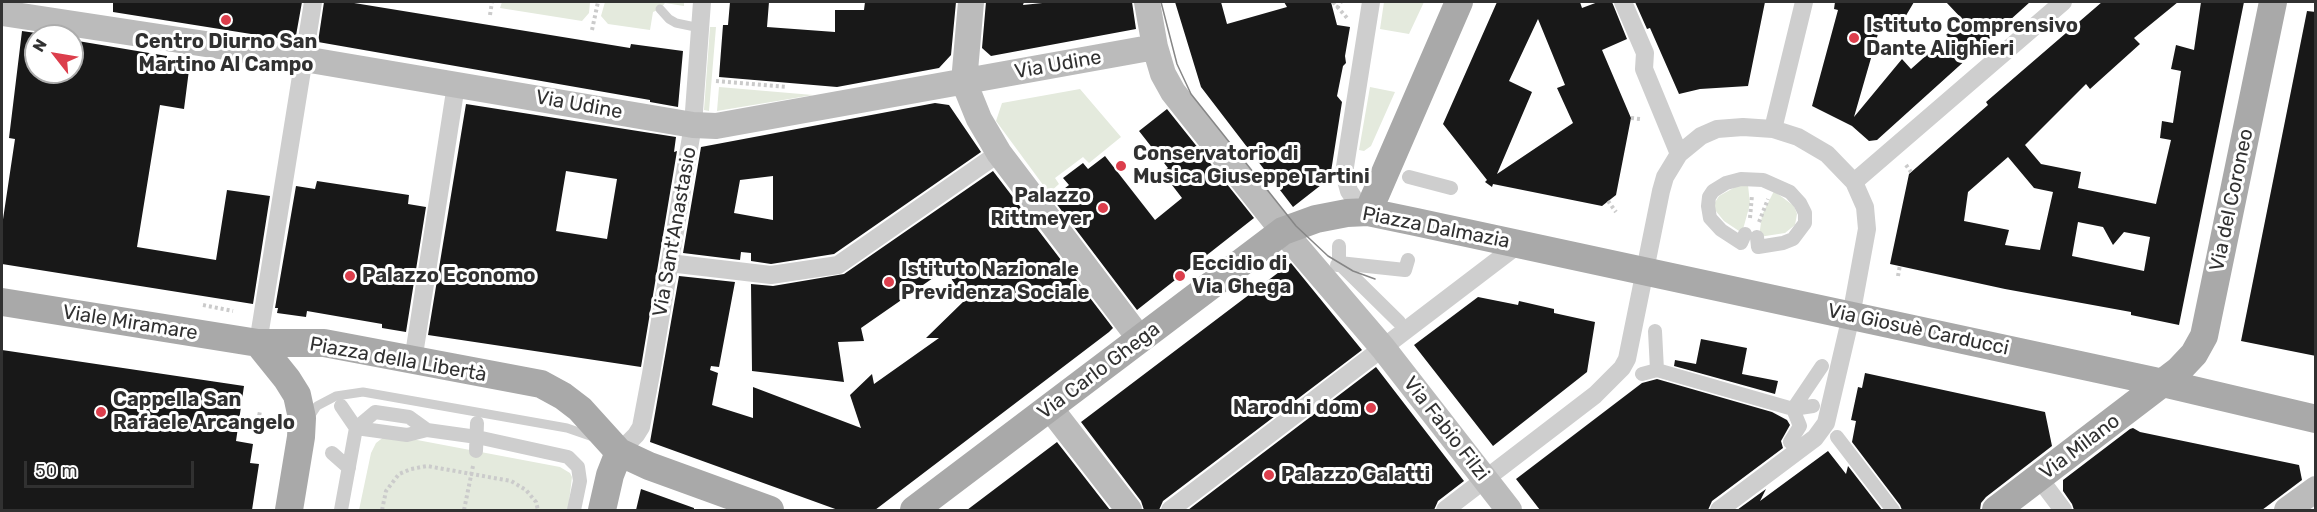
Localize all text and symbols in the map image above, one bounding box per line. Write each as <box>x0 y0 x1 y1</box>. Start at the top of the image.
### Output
marker: Centro Diurno San Martino Al Campo <box>219 13 233 27</box>
place label: Istituto Comprensivo Dante Alighieri <box>1866 14 2078 61</box>
north arrow <box>24 24 84 84</box>
place label: Centro Diurno San Martino Al Campo <box>135 30 317 77</box>
marker: Istituto Comprensivo Dante Alighieri <box>1847 31 1861 45</box>
text: N <box>29 36 51 55</box>
street label: Via Udine <box>1013 46 1103 84</box>
street label: Via Udine <box>534 86 624 124</box>
street label: Via del Coroneo <box>2205 127 2259 273</box>
place label: Conservatorio di Musica Giuseppe Tartini <box>1133 142 1370 189</box>
street label: Via Sant'Anastasio <box>648 145 702 319</box>
marker: Conservatorio di Musica Giuseppe Tartini <box>1114 159 1128 173</box>
place label: Palazzo Rittmeyer <box>991 184 1091 231</box>
marker: Palazzo Rittmeyer <box>1096 201 1110 215</box>
street label: Piazza Dalmazia <box>1360 202 1512 254</box>
place label: Eccidio di Via Ghega <box>1192 252 1291 299</box>
place label: Istituto Nazionale Previdenza Sociale <box>901 258 1089 305</box>
place label: Palazzo Economo <box>362 264 535 288</box>
marker: Palazzo Economo <box>343 269 357 283</box>
marker: Eccidio di Via Ghega <box>1173 269 1187 283</box>
marker: Istituto Nazionale Previdenza Sociale <box>882 275 896 289</box>
street label: Via Giosuè Carducci <box>1825 299 2011 361</box>
street label: Viale Miramare <box>61 300 199 346</box>
street label: Via Carlo Ghega <box>1033 317 1165 425</box>
street label: Piazza della Libertà <box>308 333 488 387</box>
street label: Via Fabio Filzi <box>1398 372 1494 486</box>
place label: Cappella San Rafaele Arcangelo <box>113 388 295 435</box>
place label: Narodni dom <box>1233 396 1359 420</box>
marker: Narodni dom <box>1364 401 1378 415</box>
marker: Cappella San Rafaele Arcangelo <box>94 405 108 419</box>
street label: Via Milano <box>2035 409 2125 485</box>
scale bar <box>27 449 196 487</box>
text: 50 m <box>35 460 78 482</box>
place label: Palazzo Galatti <box>1281 463 1430 487</box>
marker: Palazzo Galatti <box>1262 468 1276 482</box>

